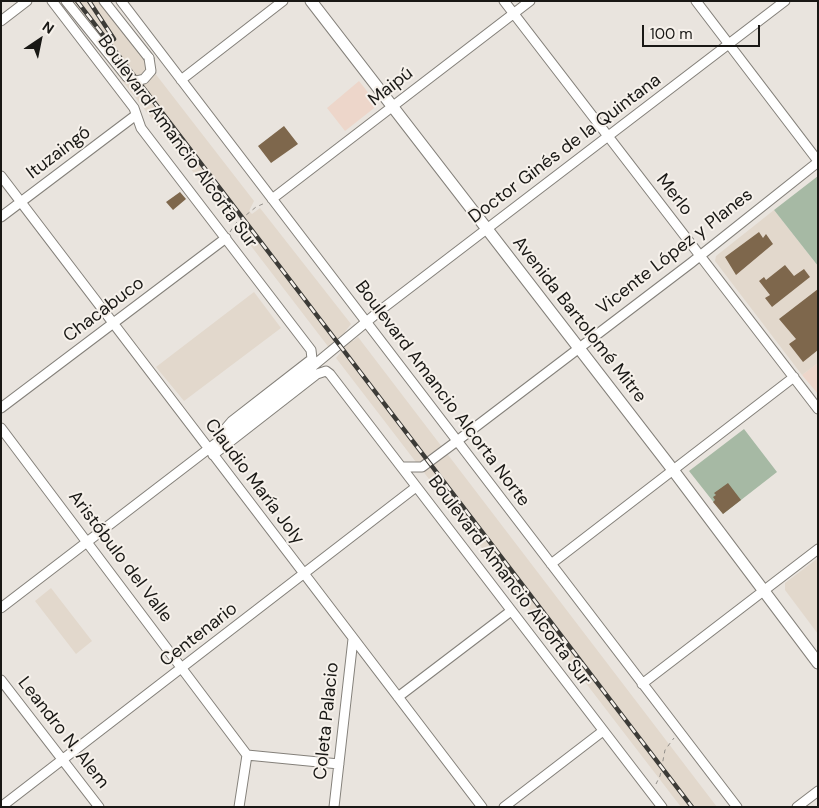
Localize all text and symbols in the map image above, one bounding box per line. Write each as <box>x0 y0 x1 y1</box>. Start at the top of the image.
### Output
north arrow <box>15 15 65 65</box>
scale bar <box>644 15 762 47</box>
text: N <box>39 17 58 38</box>
text: 100 m <box>650 24 693 44</box>
street label: Boulevard Amancio Alcorta Sur <box>93 31 261 253</box>
street label: Maipú <box>364 63 418 111</box>
street label: Doctor Ginés de la Quintana <box>465 70 665 228</box>
street label: Ituzaingó <box>23 122 95 184</box>
street label: Merlo <box>651 170 697 220</box>
street label: Vicente López y Planes <box>593 184 757 320</box>
street label: Avenida Bartolomé Mitre <box>508 233 650 407</box>
street label: Chacabuco <box>59 273 149 347</box>
street label: Boulevard Amancio Alcorta Norte <box>350 277 534 511</box>
street label: Claudio María Joly <box>200 415 308 549</box>
street label: Boulevard Amancio Alcorta Sur <box>423 472 595 690</box>
street label: Aristóbulo del Valle <box>63 487 177 627</box>
street label: Centenario <box>156 598 242 672</box>
street label: Coleta Palacio <box>310 661 344 781</box>
street label: Leandro N. Alem <box>13 673 113 793</box>

